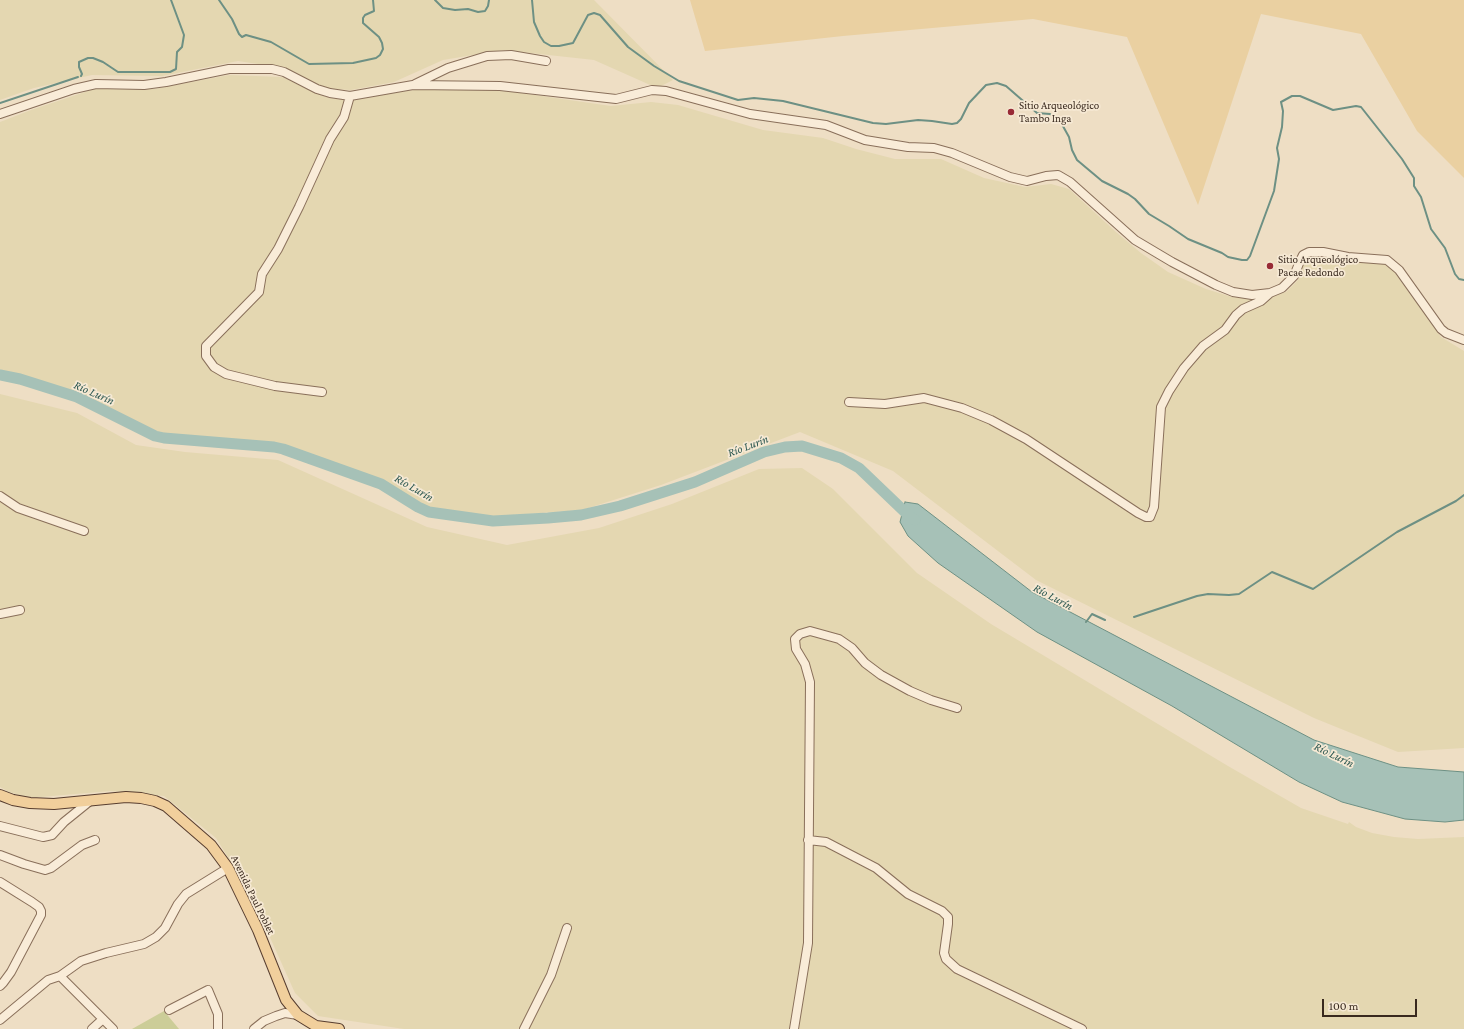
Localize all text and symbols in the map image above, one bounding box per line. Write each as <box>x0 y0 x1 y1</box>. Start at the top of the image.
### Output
place label: Sitio Arqueológico Tambo Inga <box>1019 99 1099 125</box>
marker: Sitio Arqueológico Tambo Inga <box>1006 107 1016 117</box>
place label: Sitio Arqueológico Pacae Redondo <box>1278 253 1358 279</box>
marker: Sitio Arqueológico Pacae Redondo <box>1265 261 1275 271</box>
water label: Río Lurín <box>72 378 116 408</box>
water label: Río Lurín <box>726 432 770 460</box>
water label: Río Lurín <box>392 471 436 505</box>
water label: Río Lurín <box>1031 581 1075 613</box>
water label: Río Lurín <box>1312 739 1356 771</box>
street label: Avenida Paul Poblet <box>228 853 278 937</box>
scale bar <box>1324 991 1419 1017</box>
text: 100 m <box>1329 999 1358 1013</box>

